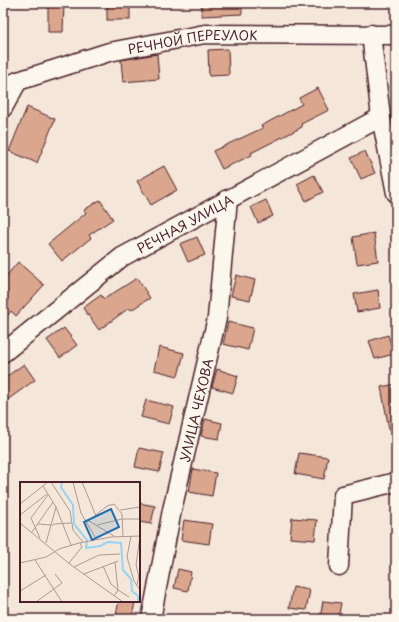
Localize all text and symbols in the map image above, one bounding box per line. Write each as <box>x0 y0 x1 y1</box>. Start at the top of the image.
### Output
street label: РЕЧНОЙ ПЕРЕУЛОК <box>126 24 257 58</box>
street label: РЕЧНАЯ УЛИЦА <box>133 189 236 257</box>
street label: УЛИЦА ЧЕХОВА <box>174 356 217 463</box>
inset map <box>20 482 140 602</box>

